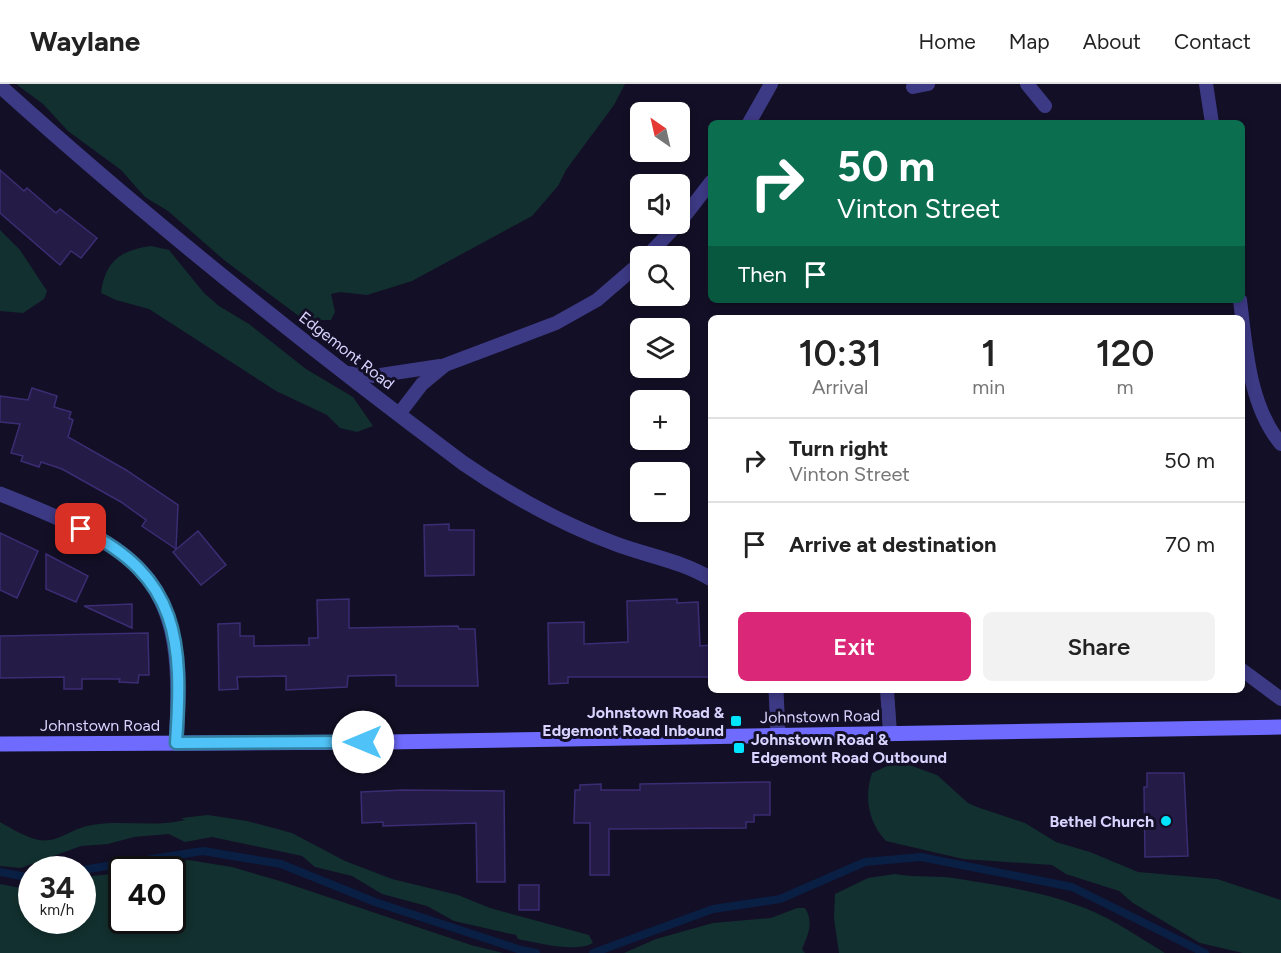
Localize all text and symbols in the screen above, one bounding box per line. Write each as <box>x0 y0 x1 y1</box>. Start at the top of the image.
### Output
text: Waylane <box>30 24 140 58</box>
text: Home <box>919 29 976 54</box>
text: Map <box>1009 29 1050 54</box>
text: About <box>1083 29 1141 54</box>
text: Contact <box>1174 29 1251 54</box>
north arrow <box>630 102 690 162</box>
map controls <box>630 102 690 522</box>
text: 50 m <box>837 141 935 192</box>
icon: right <box>738 144 816 222</box>
button: sound <box>630 174 690 234</box>
text: Vinton Street <box>837 192 1000 225</box>
button: search <box>630 246 690 306</box>
icon: arrive <box>799 258 832 291</box>
text: Then <box>738 261 787 288</box>
street label: Edgemont Road <box>295 307 398 393</box>
button: layers <box>630 318 690 378</box>
text: 10:31 <box>798 332 882 375</box>
text: 1 <box>981 332 996 375</box>
text: 120 <box>1096 332 1155 375</box>
text: Arrival <box>812 375 868 399</box>
text: min <box>972 375 1005 399</box>
text: m <box>1117 375 1134 399</box>
button: + <box>630 390 690 450</box>
text: Turn right <box>789 435 888 462</box>
icon: right <box>738 444 771 477</box>
text: 50 m <box>1164 447 1215 474</box>
button: − <box>630 462 690 522</box>
text: Vinton Street <box>789 462 910 486</box>
pin <box>55 503 106 554</box>
icon: arrive <box>64 512 97 545</box>
icon: arrive <box>738 528 771 561</box>
text: Arrive at destination <box>789 531 997 558</box>
text: 70 m <box>1165 531 1215 558</box>
button: Exit <box>738 612 971 681</box>
button: Share <box>983 612 1215 681</box>
place label: Johnstown Road & Edgemont Road Inbound <box>542 703 725 740</box>
street label: Johnstown Road <box>760 706 880 727</box>
position arrow <box>331 710 395 774</box>
marker: Johnstown Road & Edgemont Road Inbound <box>729 714 743 728</box>
street label: Johnstown Road <box>40 716 160 735</box>
place label: Johnstown Road & Edgemont Road Outbound <box>751 730 947 767</box>
marker: Johnstown Road & Edgemont Road Outbound <box>732 741 746 755</box>
place label: Bethel Church <box>1049 812 1154 831</box>
marker: Bethel Church <box>1159 814 1173 828</box>
speed limit sign: 40 <box>108 856 186 934</box>
text: 34 <box>39 869 75 906</box>
text: km/h <box>40 901 74 919</box>

